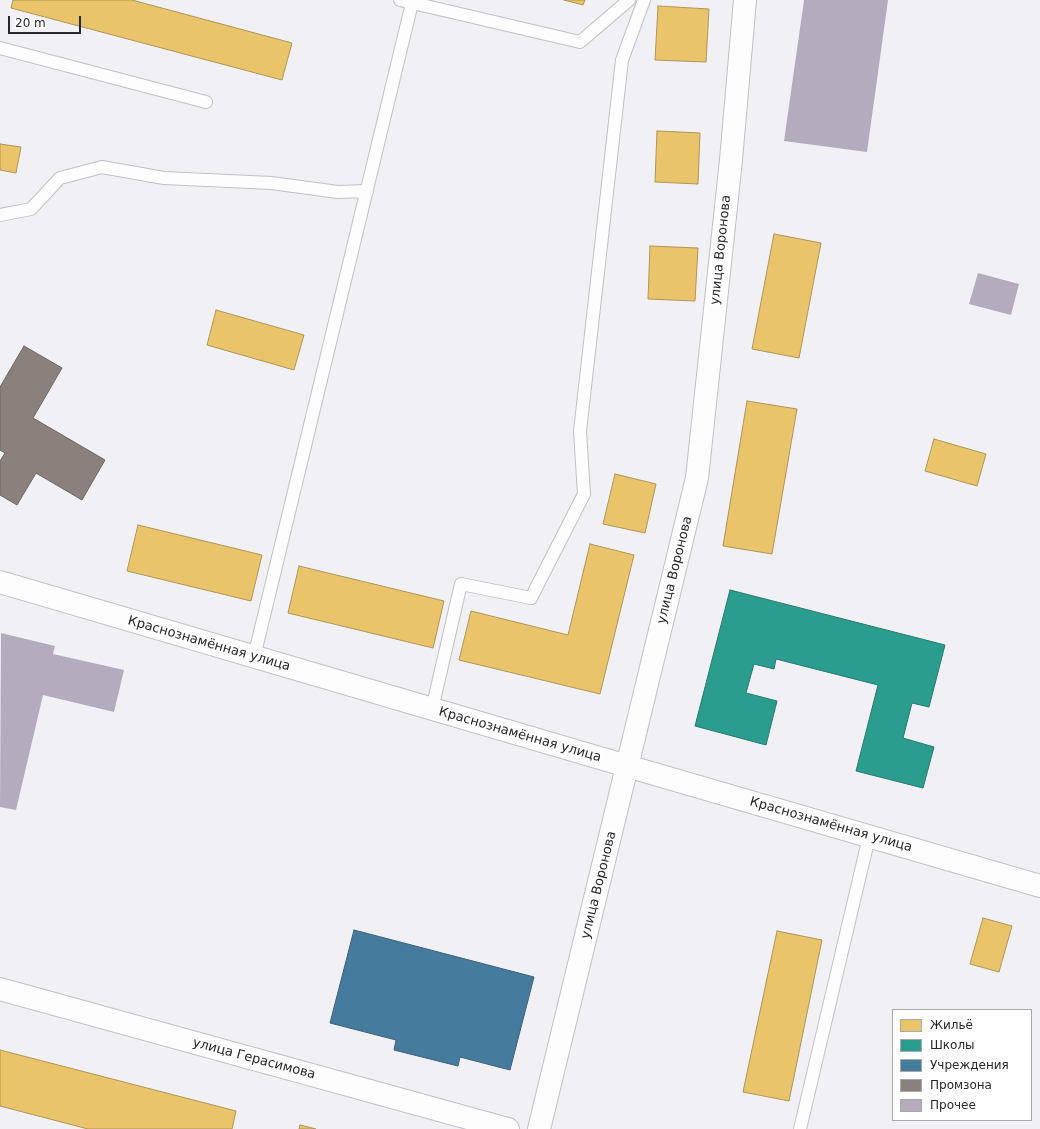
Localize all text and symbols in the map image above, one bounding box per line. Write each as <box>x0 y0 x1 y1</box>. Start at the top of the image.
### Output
scale bar <box>10 8 83 34</box>
text: 20 m <box>15 16 46 30</box>
street label: улица Воронова <box>707 194 735 306</box>
street label: улица Воронова <box>654 514 696 626</box>
street label: Краснознамённая улица <box>126 613 292 675</box>
street label: Краснознамённая улица <box>437 704 603 766</box>
street label: Краснознамённая улица <box>748 794 914 856</box>
street label: улица Воронова <box>578 829 620 941</box>
legend <box>892 1009 1032 1121</box>
text: Жильё <box>930 1018 973 1032</box>
street label: улица Герасимова <box>191 1035 317 1083</box>
text: Школы <box>930 1038 975 1052</box>
text: Учреждения <box>930 1058 1009 1072</box>
text: Промзона <box>930 1078 992 1092</box>
text: Прочее <box>930 1098 976 1112</box>

